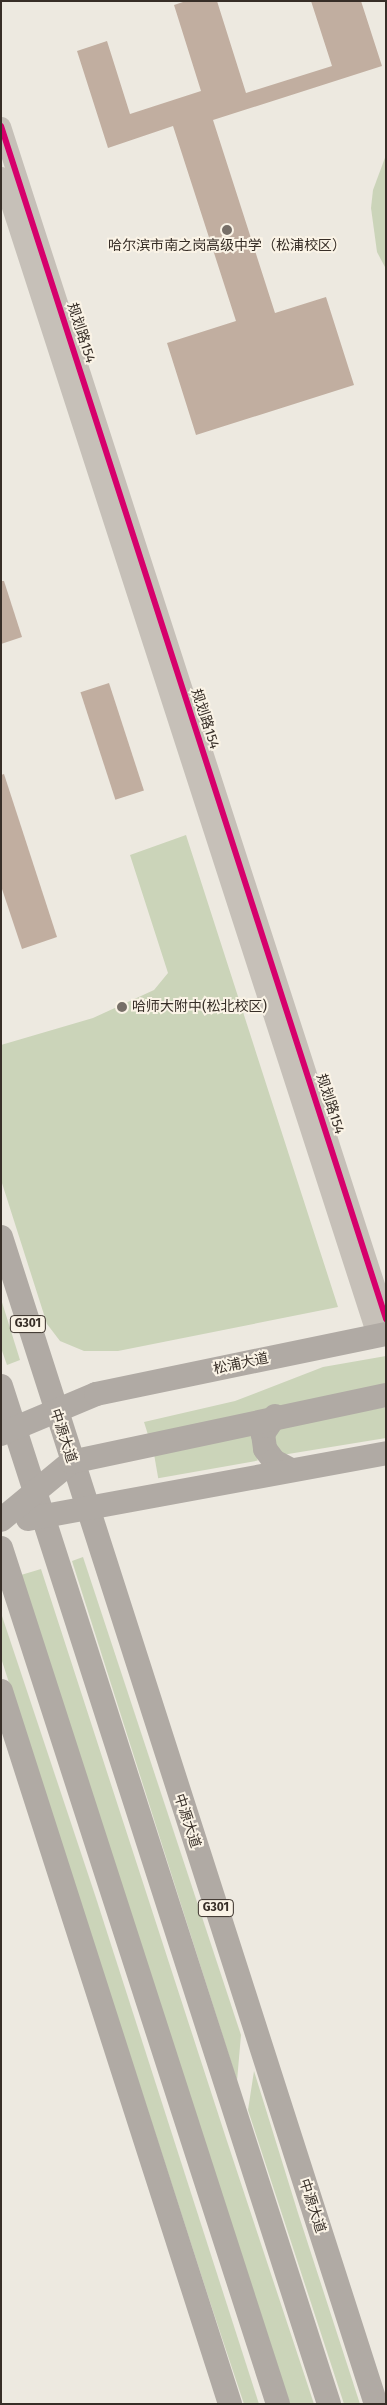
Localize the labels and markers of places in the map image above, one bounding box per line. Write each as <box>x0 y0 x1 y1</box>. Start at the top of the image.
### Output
marker: 哈尔滨市南之岗高级中学（松浦校区） <box>221 224 233 236</box>
place label: 哈尔滨市南之岗高级中学（松浦校区） <box>108 238 346 254</box>
place label: 哈师大附中(松北校区) <box>132 999 267 1015</box>
marker: 哈师大附中(松北校区) <box>116 1001 128 1013</box>

